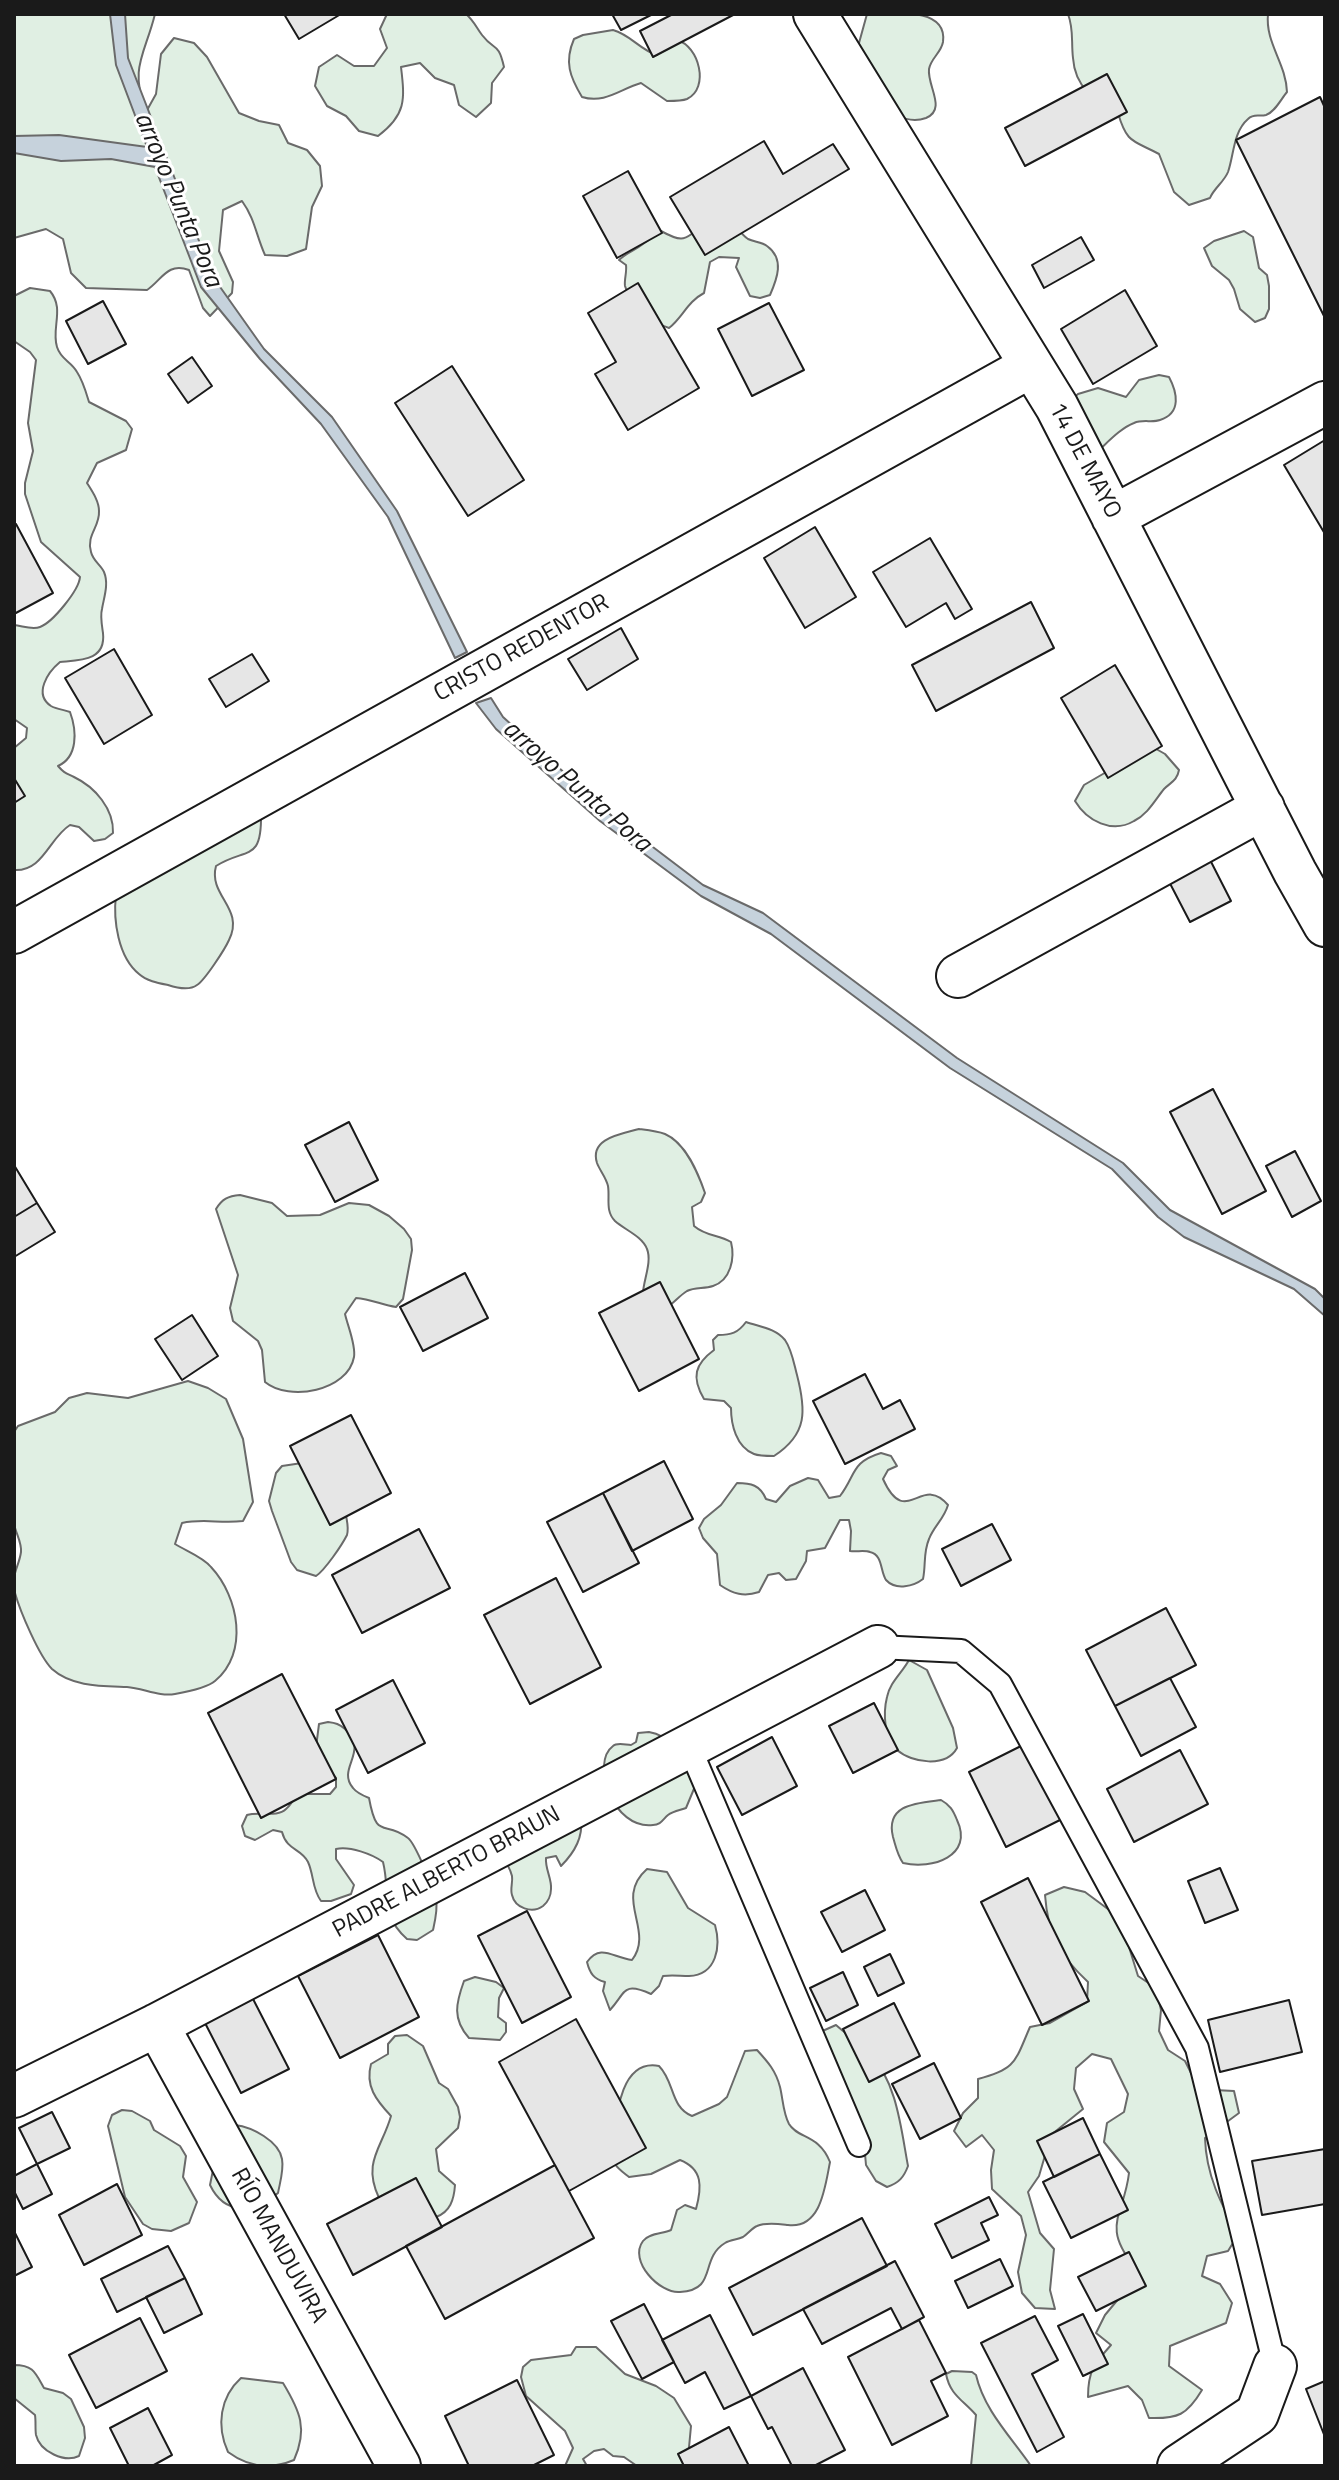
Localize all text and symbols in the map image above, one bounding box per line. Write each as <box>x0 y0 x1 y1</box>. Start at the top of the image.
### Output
water label: arroyo Punta Pora <box>126 108 228 292</box>
street label: 14 DE MAYO <box>1041 398 1127 524</box>
street label: CRISTO REDENTOR <box>429 589 615 709</box>
water label: arroyo Punta Pora <box>495 714 657 860</box>
street label: PADRE ALBERTO BRAUN <box>328 1801 566 1945</box>
street label: RÍO MANDUVIRA <box>224 2164 332 2328</box>

